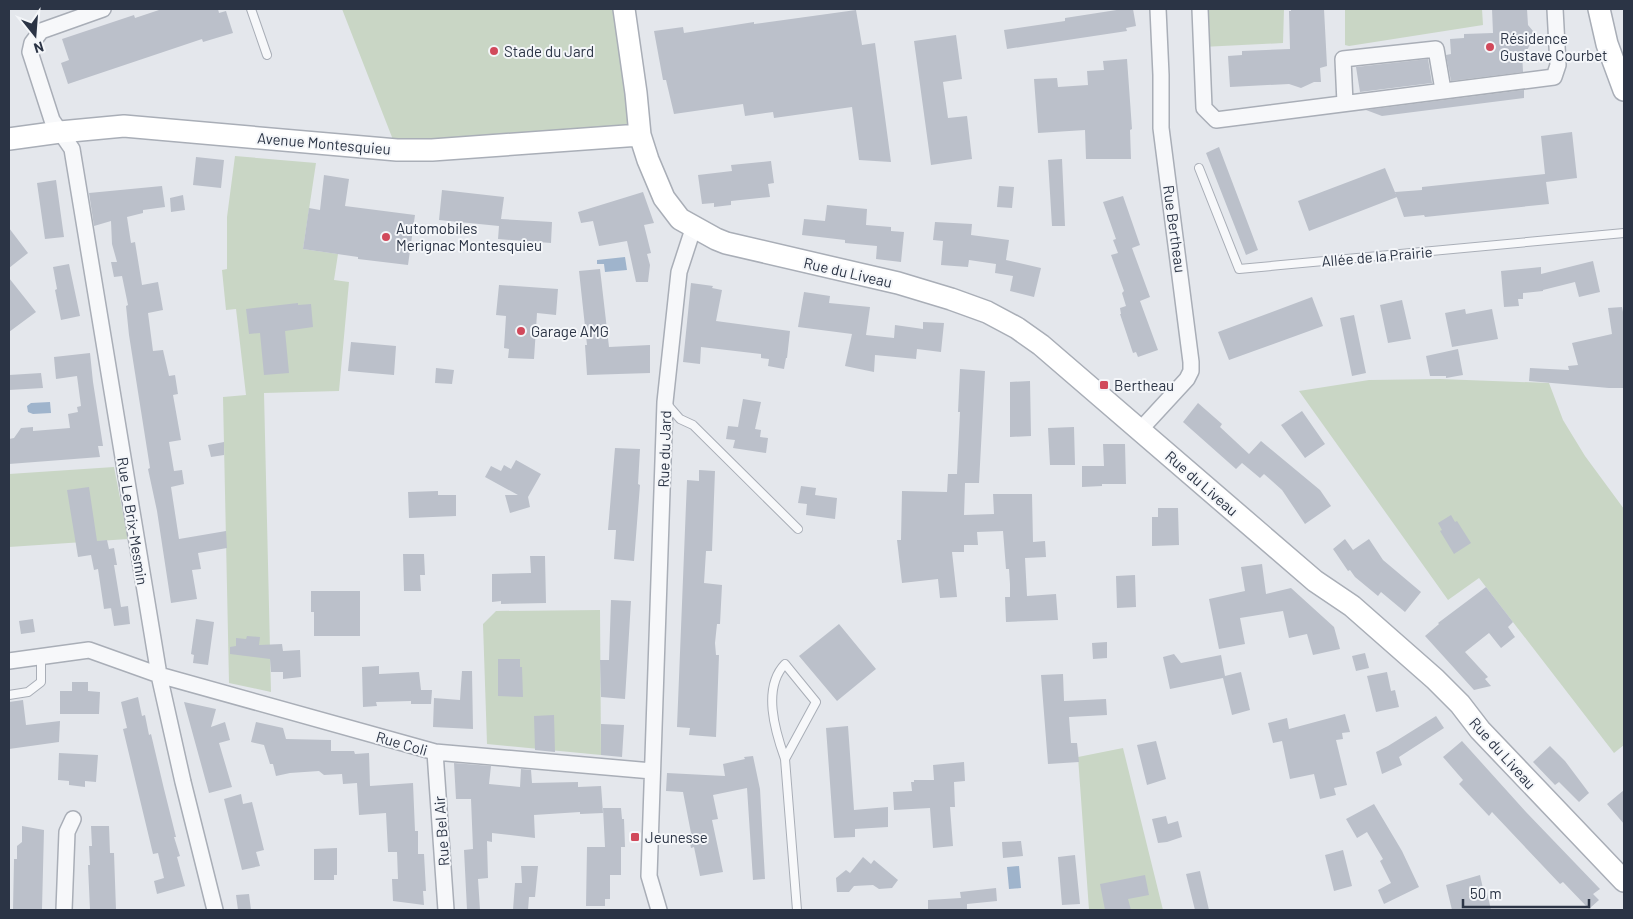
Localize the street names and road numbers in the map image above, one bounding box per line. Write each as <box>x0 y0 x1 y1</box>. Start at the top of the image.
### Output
street label: Avenue Montesquieu <box>256 128 392 158</box>
street label: Rue Bertheau <box>1160 184 1190 274</box>
street label: Allée de la Prairie <box>1321 242 1433 270</box>
street label: Rue du Liveau <box>802 253 894 291</box>
street label: Rue du Jard <box>654 410 674 488</box>
street label: Rue du Liveau <box>1162 447 1242 519</box>
street label: Rue Le Brix-Mesmin <box>114 456 152 586</box>
street label: Rue du Liveau <box>1466 713 1540 793</box>
street label: Rue Coli <box>374 727 430 759</box>
street label: Rue Bel Air <box>430 795 452 867</box>

